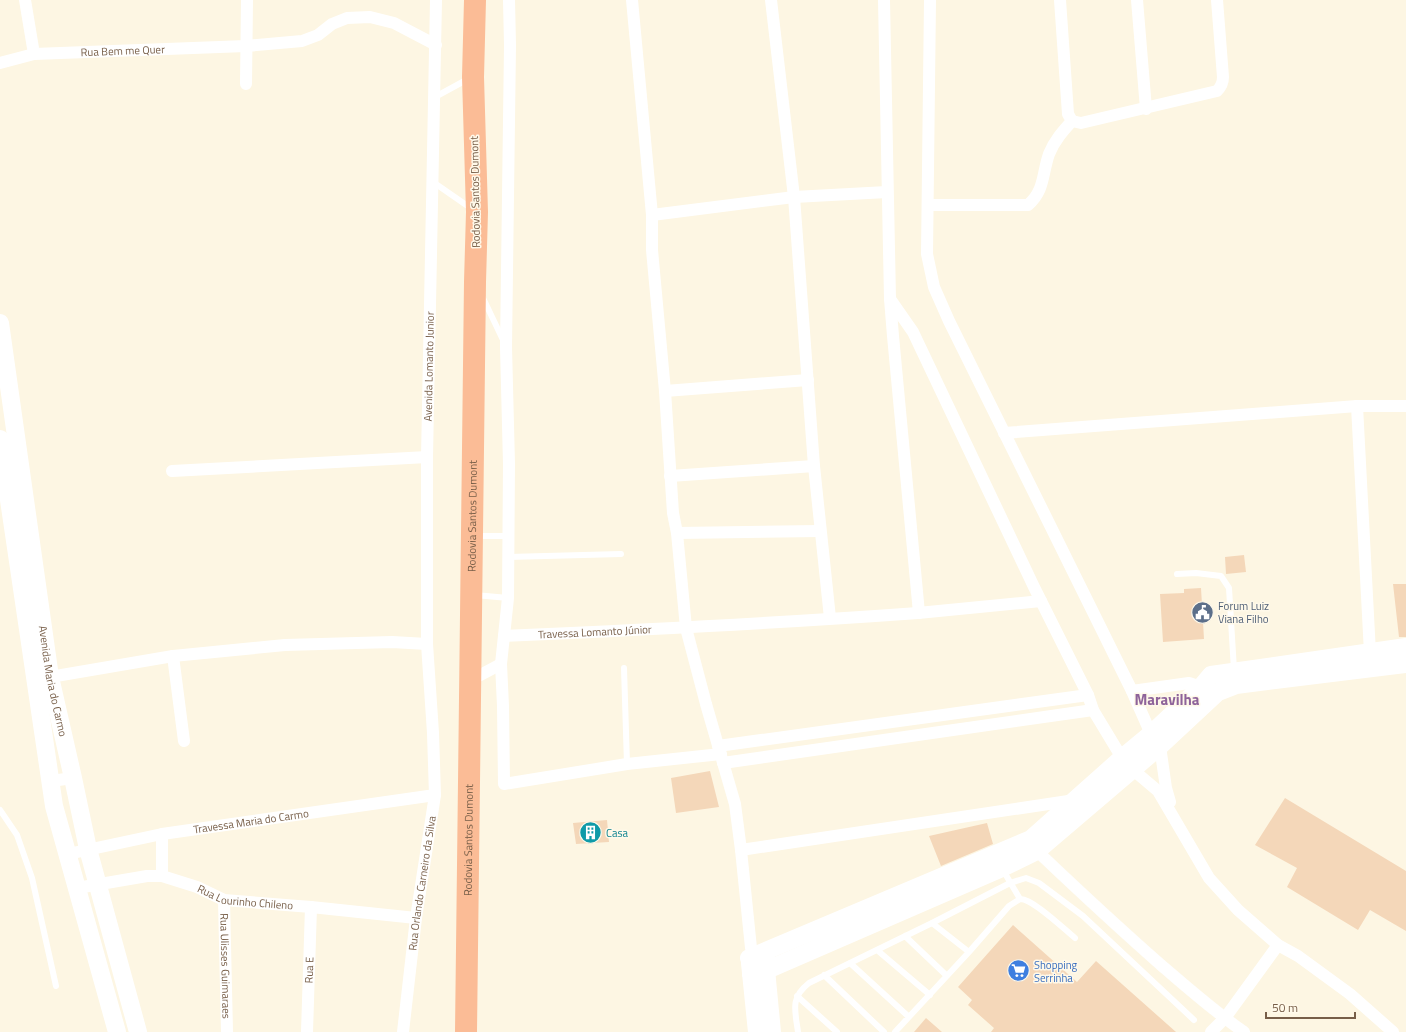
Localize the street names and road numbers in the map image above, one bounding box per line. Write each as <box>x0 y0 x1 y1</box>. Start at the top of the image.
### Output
street label: Rua Bem me Quer <box>80 41 165 60</box>
street label: Rodovia Santos Dumont <box>466 136 484 248</box>
street label: Avenida Lomanto Junior <box>420 311 438 422</box>
street label: Rodovia Santos Dumont <box>464 460 481 572</box>
street label: Travessa Lomanto Júnior <box>538 621 652 642</box>
street label: Avenida Maria do Carmo <box>35 625 71 738</box>
street label: Rodovia Santos Dumont <box>460 784 477 896</box>
street label: Travessa Maria do Carmo <box>192 805 310 837</box>
street label: Rua Orlando Carneiro da Silva <box>404 814 440 952</box>
street label: Rua Lourinho Chileno <box>195 880 294 914</box>
street label: Rua Ulisses Guimaraes <box>216 913 235 1019</box>
street label: Rua E <box>301 956 317 984</box>

